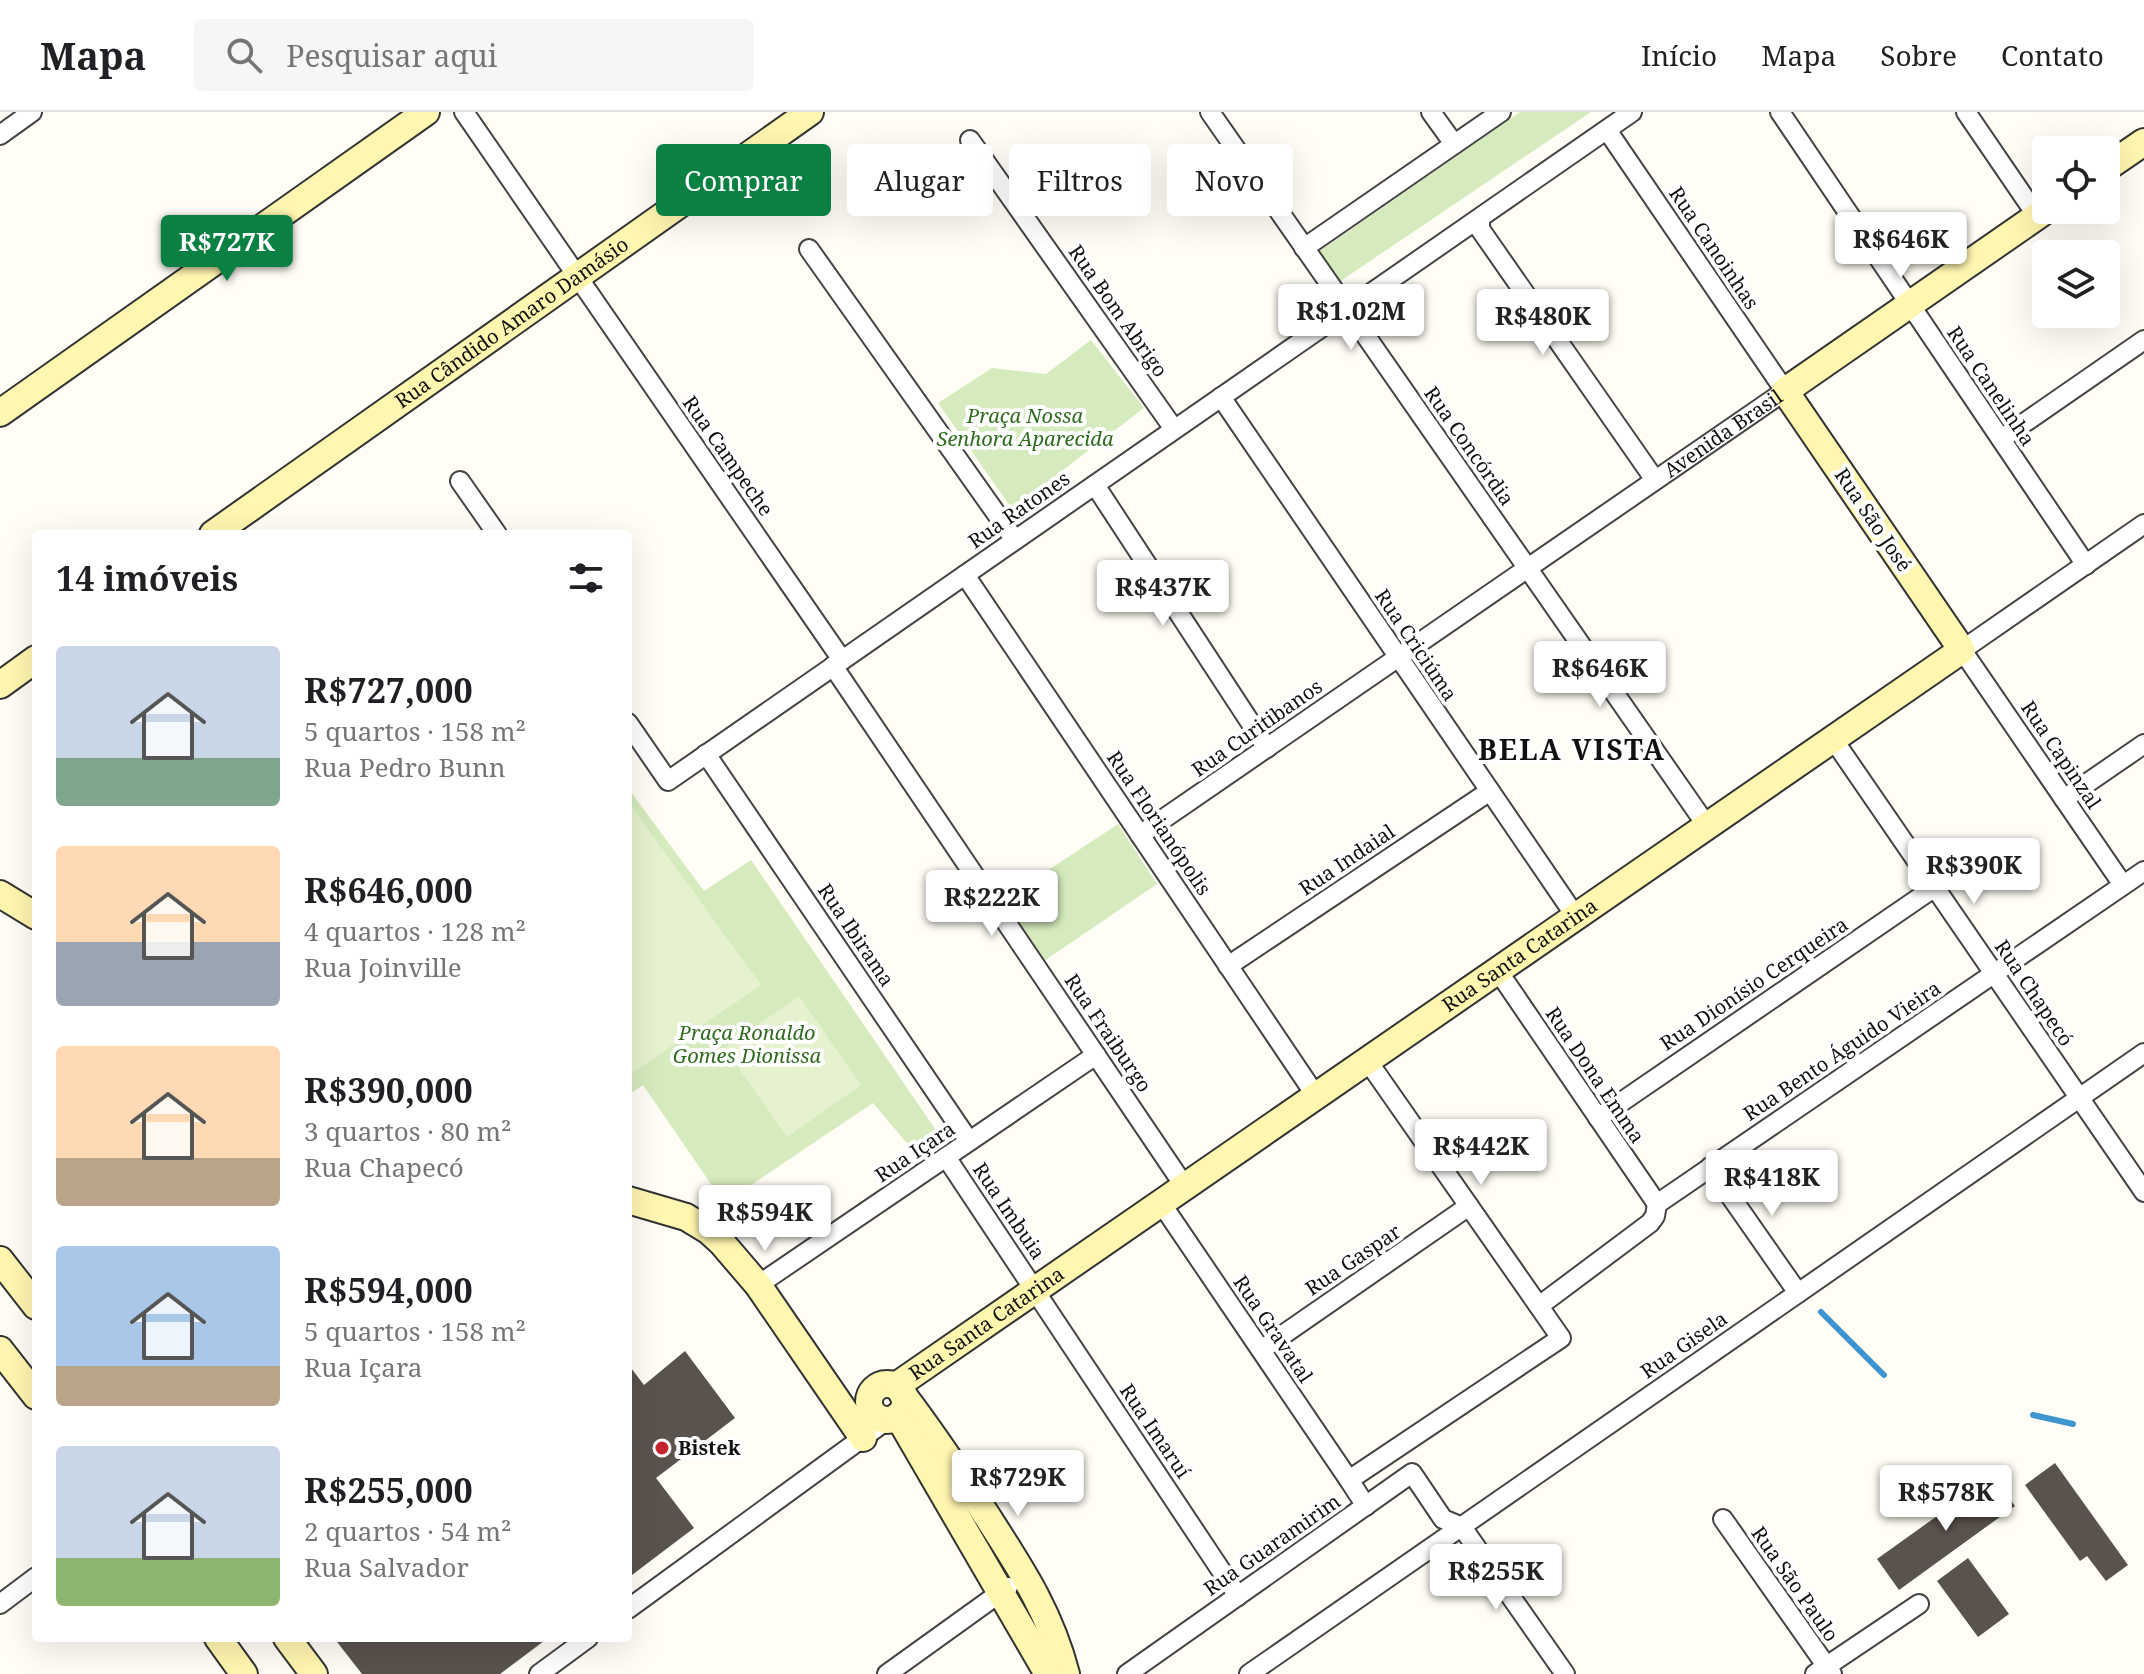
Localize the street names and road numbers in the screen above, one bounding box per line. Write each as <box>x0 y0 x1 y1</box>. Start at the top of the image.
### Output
street label: Rua Canoinhas <box>1663 181 1765 314</box>
street label: Rua Cândido Amaro Damásio <box>390 231 634 414</box>
street label: Rua Bom Abrigo <box>1063 239 1174 382</box>
street label: Rua Canelinha <box>1941 321 2041 451</box>
street label: Rua Concórdia <box>1418 381 1521 511</box>
street label: Avenida Brasil <box>1658 383 1788 483</box>
street label: Rua Campeche <box>677 390 780 521</box>
street label: Rua São José <box>1829 463 1918 577</box>
street label: Rua Ratones <box>963 465 1075 554</box>
street label: Rua Criciúma <box>1369 583 1464 706</box>
street label: Rua Curitibanos <box>1186 673 1327 783</box>
street label: Rua Capinzal <box>2015 695 2108 814</box>
street label: Rua Florianópolis <box>1101 745 1218 900</box>
street label: Rua Indaial <box>1294 818 1400 902</box>
street label: Rua Ibirama <box>812 878 901 991</box>
street label: Rua Santa Catarina <box>1437 892 1602 1018</box>
street label: Rua Dionísio Cerqueira <box>1655 911 1853 1057</box>
street label: Rua Chapecó <box>1989 934 2080 1051</box>
street label: Rua Fraiburgo <box>1059 968 1158 1097</box>
street label: Rua Bento Águido Vieira <box>1738 974 1946 1127</box>
street label: Rua Dona Emma <box>1540 1001 1651 1148</box>
street label: Rua Içara <box>869 1115 960 1188</box>
street label: Rua Imbuia <box>967 1157 1052 1264</box>
street label: Rua Gaspar <box>1300 1217 1406 1301</box>
street label: Rua Santa Catarina <box>903 1260 1069 1386</box>
street label: Rua Gravatal <box>1228 1270 1319 1388</box>
street label: Rua Gisela <box>1635 1305 1732 1384</box>
street label: Rua Imaruí <box>1114 1378 1197 1484</box>
street label: Rua Guaramirim <box>1198 1487 1345 1602</box>
street label: Rua São Paulo <box>1746 1521 1845 1647</box>

